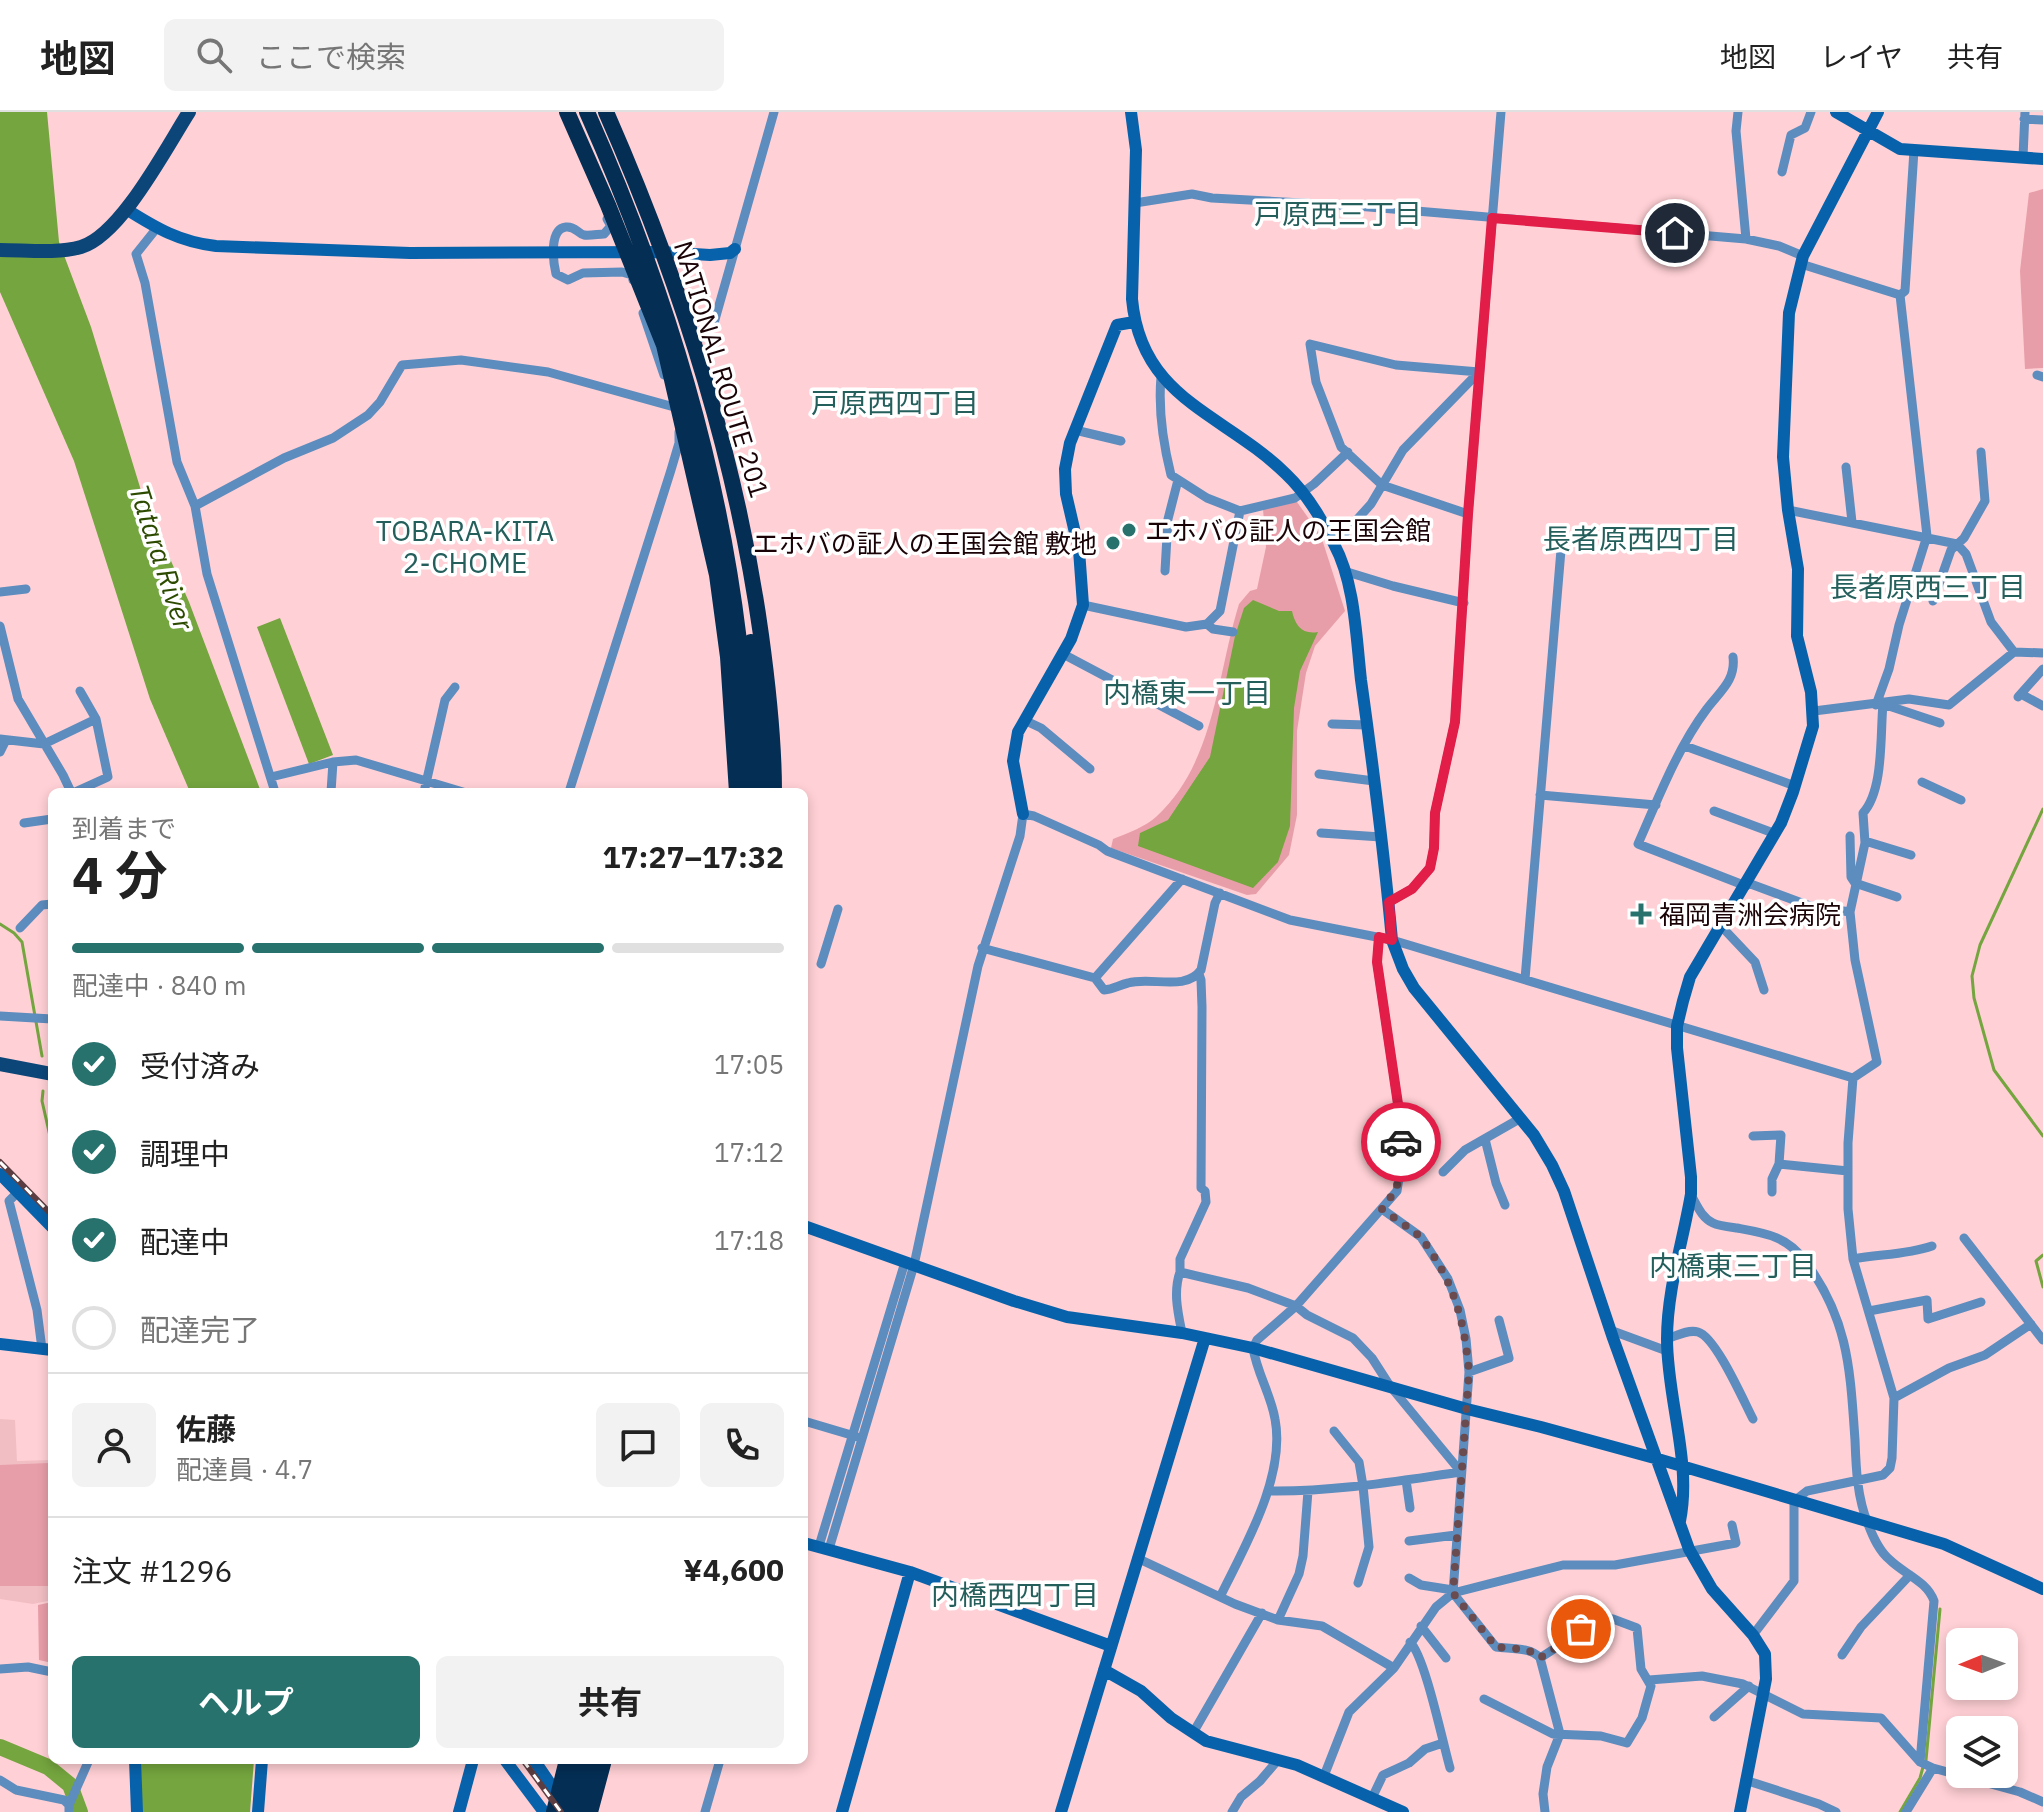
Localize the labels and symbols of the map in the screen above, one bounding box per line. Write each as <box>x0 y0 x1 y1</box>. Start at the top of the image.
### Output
district label: 戸原西三丁目 <box>1254 195 1422 232</box>
pin <box>1641 199 1709 267</box>
street label: NATIONAL ROUTE 201 <box>667 237 777 501</box>
district label: 戸原西四丁目 <box>811 384 979 421</box>
water label: Tatara River <box>121 480 203 635</box>
district label: TOBARA-KITA 2-CHOME <box>376 512 554 581</box>
place label: エホバの証人の王国会館 <box>1145 513 1431 547</box>
district label: 長者原西四丁目 <box>1543 520 1739 557</box>
marker: エホバの証人の王国会館 <box>1120 521 1138 539</box>
place label: エホバの証人の王国会館 敷地 <box>753 526 1097 560</box>
marker: エホバの証人の王国会館 敷地 <box>1104 534 1122 552</box>
district label: 長者原西三丁目 <box>1830 568 2026 605</box>
district label: 内橋東一丁目 <box>1103 674 1271 711</box>
place label: 福岡青洲会病院 <box>1659 897 1841 931</box>
marker: 福岡青洲会病院 <box>1630 903 1652 925</box>
courier <box>1361 1102 1441 1182</box>
district label: 内橋東三丁目 <box>1649 1247 1817 1284</box>
district label: 内橋西四丁目 <box>931 1576 1099 1613</box>
pin <box>1547 1595 1615 1663</box>
north arrow <box>1946 1628 2018 1700</box>

